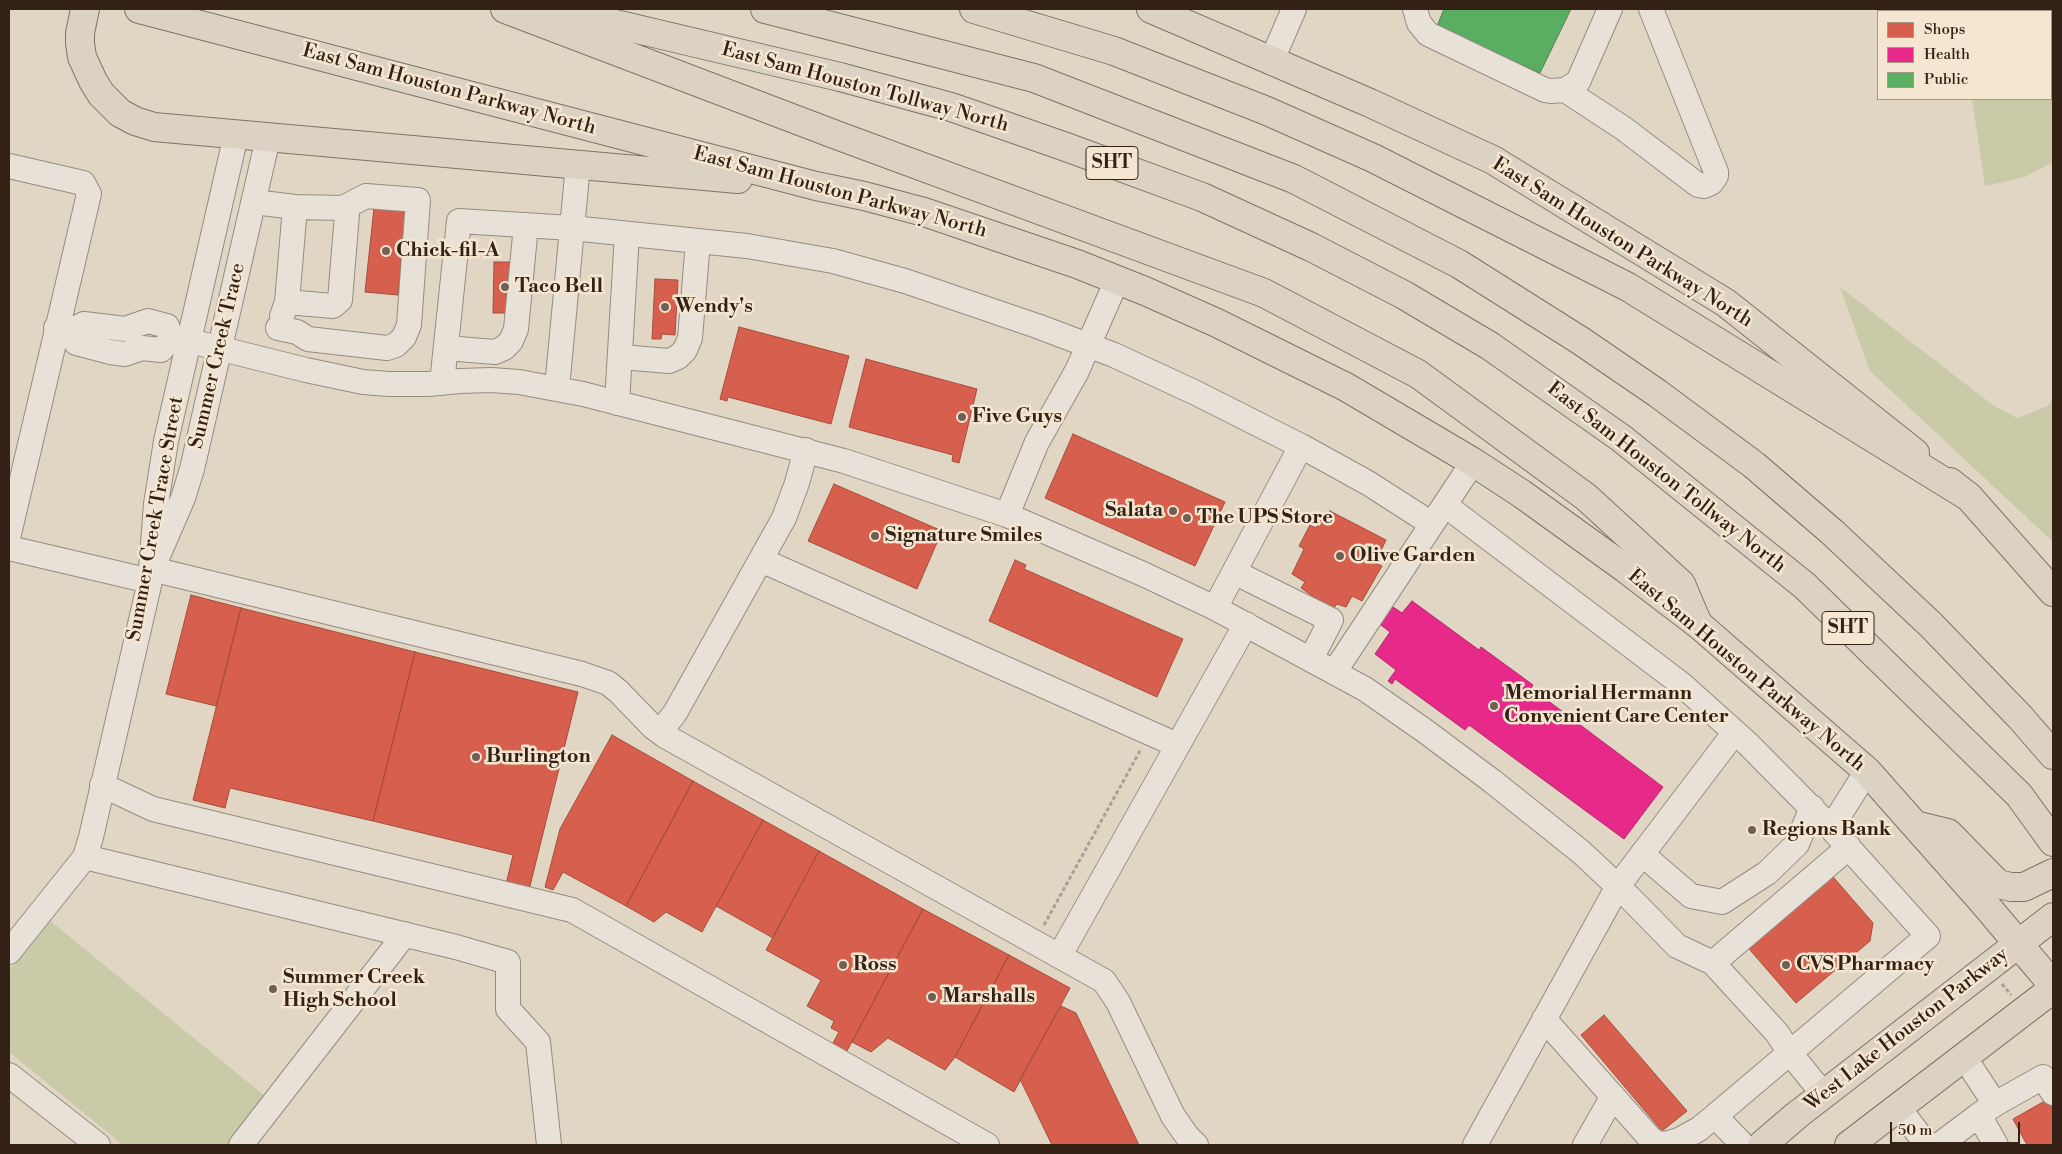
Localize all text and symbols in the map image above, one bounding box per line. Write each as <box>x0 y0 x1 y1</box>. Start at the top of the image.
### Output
legend <box>1877 10 2052 100</box>
text: Shops <box>1924 20 1965 39</box>
street label: East Sam Houston Tollway North <box>719 38 1011 138</box>
street label: East Sam Houston Parkway North <box>300 39 598 141</box>
text: Health <box>1924 45 1970 64</box>
text: Public <box>1924 70 1968 89</box>
street label: East Sam Houston Parkway North <box>691 142 989 244</box>
road number: SHT <box>1086 146 1138 180</box>
street label: East Sam Houston Parkway North <box>1487 153 1757 333</box>
place label: Chick-fil-A <box>396 239 499 263</box>
marker: Chick-fil-A <box>380 245 392 257</box>
street label: Summer Creek Trace <box>185 261 251 451</box>
place label: Taco Bell <box>515 275 603 299</box>
marker: Taco Bell <box>499 281 511 293</box>
place label: Wendy's <box>675 295 753 319</box>
marker: Wendy's <box>659 301 671 313</box>
street label: East Sam Houston Tollway North <box>1542 377 1790 579</box>
street label: Summer Creek Trace Street <box>123 395 189 643</box>
place label: Five Guys <box>972 405 1062 429</box>
marker: Five Guys <box>956 411 968 423</box>
place label: Salata <box>1105 499 1163 523</box>
marker: Salata <box>1167 505 1179 517</box>
place label: The UPS Store <box>1197 506 1333 530</box>
marker: The UPS Store <box>1181 512 1193 524</box>
place label: Signature Smiles <box>885 524 1042 548</box>
marker: Signature Smiles <box>869 530 881 542</box>
place label: Olive Garden <box>1350 544 1475 568</box>
marker: Olive Garden <box>1334 550 1346 562</box>
street label: East Sam Houston Parkway North <box>1622 565 1870 777</box>
road number: SHT <box>1822 612 1874 644</box>
place label: Memorial Hermann Convenient Care Center <box>1504 682 1729 729</box>
marker: Memorial Hermann Convenient Care Center <box>1488 700 1500 712</box>
place label: Burlington <box>486 745 591 769</box>
marker: Burlington <box>470 751 482 763</box>
place label: Regions Bank <box>1762 818 1891 842</box>
marker: Regions Bank <box>1746 824 1758 836</box>
street label: West Lake Houston Parkway <box>1800 943 2014 1117</box>
place label: Ross <box>853 953 896 977</box>
place label: CVS Pharmacy <box>1796 953 1934 977</box>
marker: Ross <box>837 959 849 971</box>
marker: CVS Pharmacy <box>1780 959 1792 971</box>
place label: Summer Creek High School <box>283 966 425 1013</box>
marker: Summer Creek High School <box>267 983 279 995</box>
place label: Marshalls <box>942 985 1035 1009</box>
marker: Marshalls <box>926 991 938 1003</box>
scale bar <box>1892 1112 2022 1144</box>
text: 50 m <box>1898 1121 1932 1140</box>

